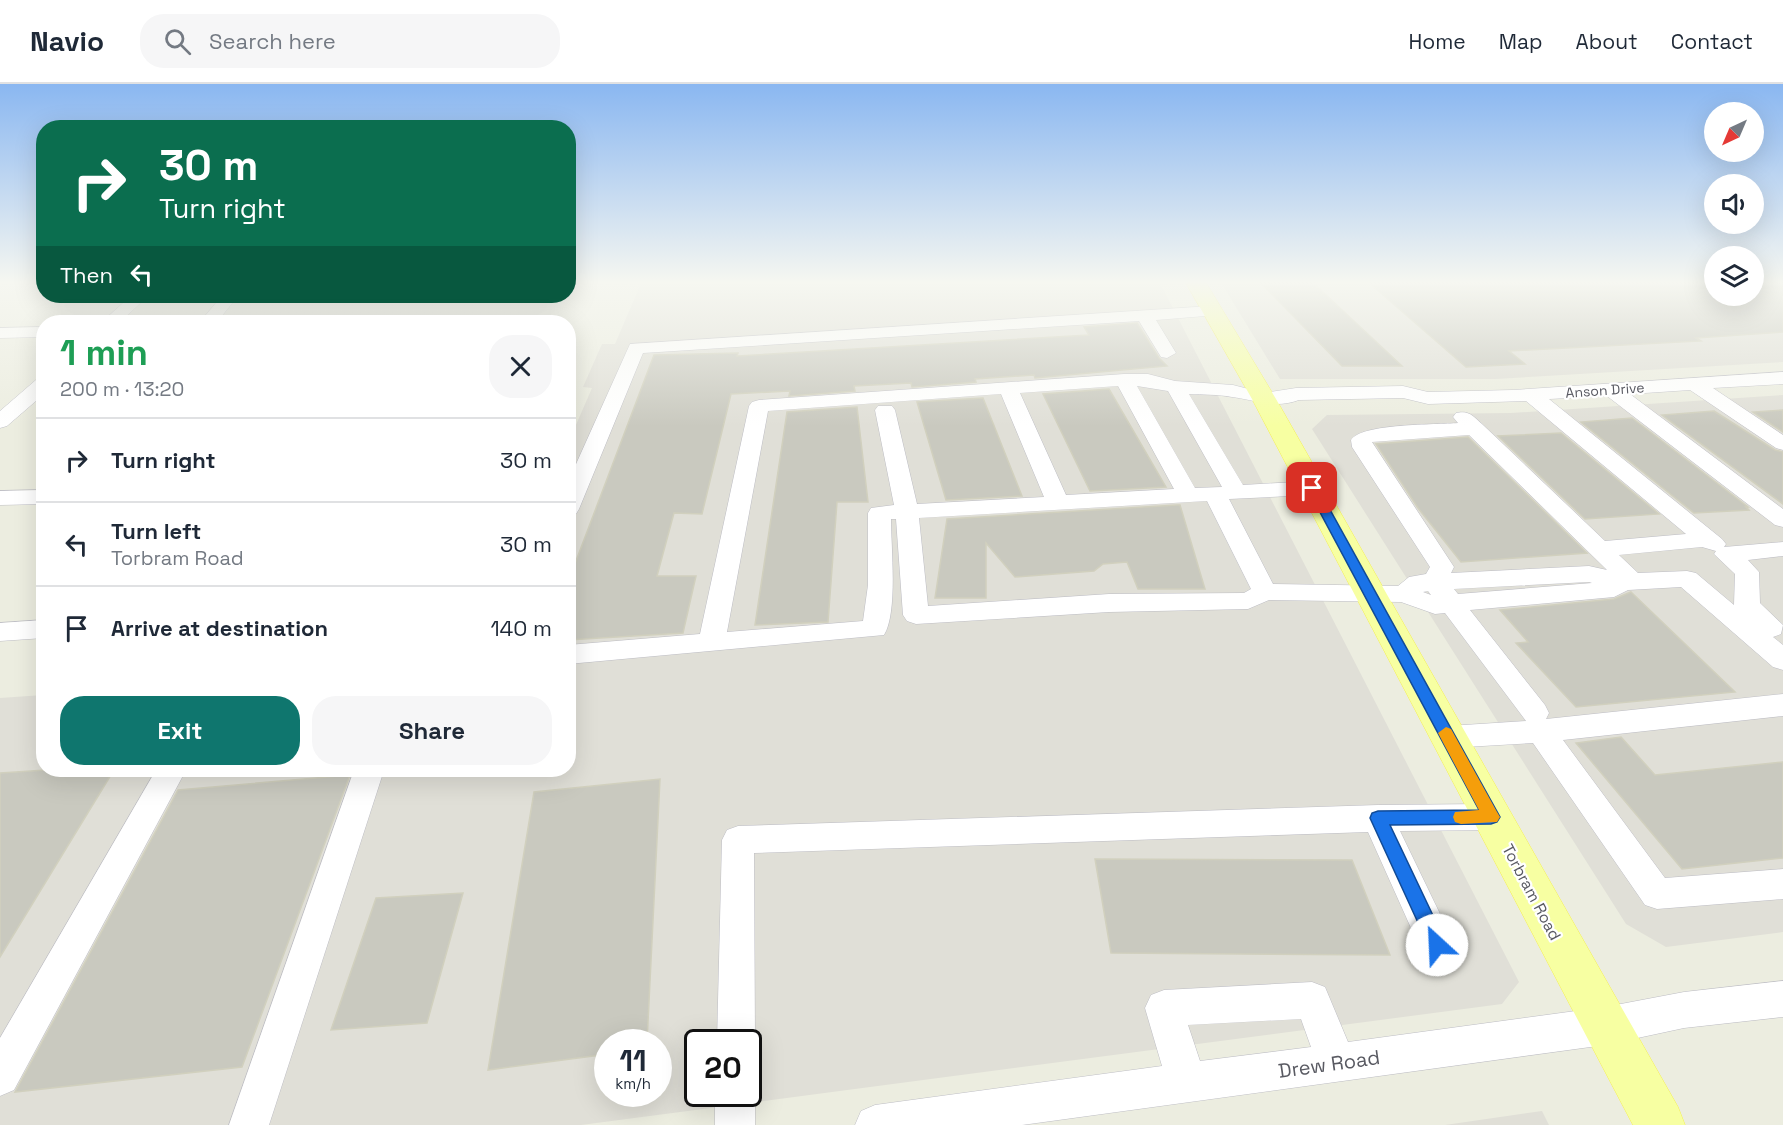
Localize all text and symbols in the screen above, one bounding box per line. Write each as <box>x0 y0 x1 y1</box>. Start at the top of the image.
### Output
search box <box>140 14 560 68</box>
text: Navio <box>30 23 104 59</box>
icon: search <box>161 25 194 58</box>
text: Search here <box>209 27 336 55</box>
text: Home <box>1408 28 1466 55</box>
text: Map <box>1499 28 1543 55</box>
text: About <box>1576 28 1638 55</box>
text: Contact <box>1671 28 1753 55</box>
north arrow <box>1704 102 1764 162</box>
map controls <box>1704 102 1764 306</box>
text: 30 m <box>159 139 258 192</box>
icon: right <box>60 144 138 222</box>
button: sound <box>1704 174 1764 234</box>
text: Turn right <box>159 191 286 226</box>
button: layers <box>1704 246 1764 306</box>
icon: left <box>125 258 158 291</box>
text: Then <box>60 261 113 289</box>
text: 1 min <box>60 330 148 376</box>
button: close <box>489 335 552 398</box>
text: 200 m · 13:20 <box>60 376 184 402</box>
street label: Anson Drive <box>1565 378 1645 402</box>
icon: right <box>60 444 93 477</box>
text: Turn right <box>111 446 216 474</box>
text: 30 m <box>500 446 552 474</box>
pin <box>1286 462 1337 513</box>
icon: arrive <box>1295 471 1328 504</box>
text: Turn left <box>111 517 201 545</box>
icon: left <box>60 528 93 561</box>
text: 30 m <box>500 530 552 558</box>
text: Torbram Road <box>111 545 244 571</box>
icon: arrive <box>60 612 93 645</box>
text: Arrive at destination <box>111 614 328 642</box>
text: 140 m <box>490 614 552 642</box>
button: Exit <box>60 696 300 765</box>
button: Share <box>312 696 552 765</box>
street label: Torbram Road <box>1497 840 1566 944</box>
position arrow <box>1405 913 1469 977</box>
speed limit sign: 20 <box>684 1029 762 1107</box>
text: 11 <box>619 1041 647 1080</box>
street label: Drew Road <box>1277 1044 1381 1084</box>
text: km/h <box>615 1074 651 1093</box>

